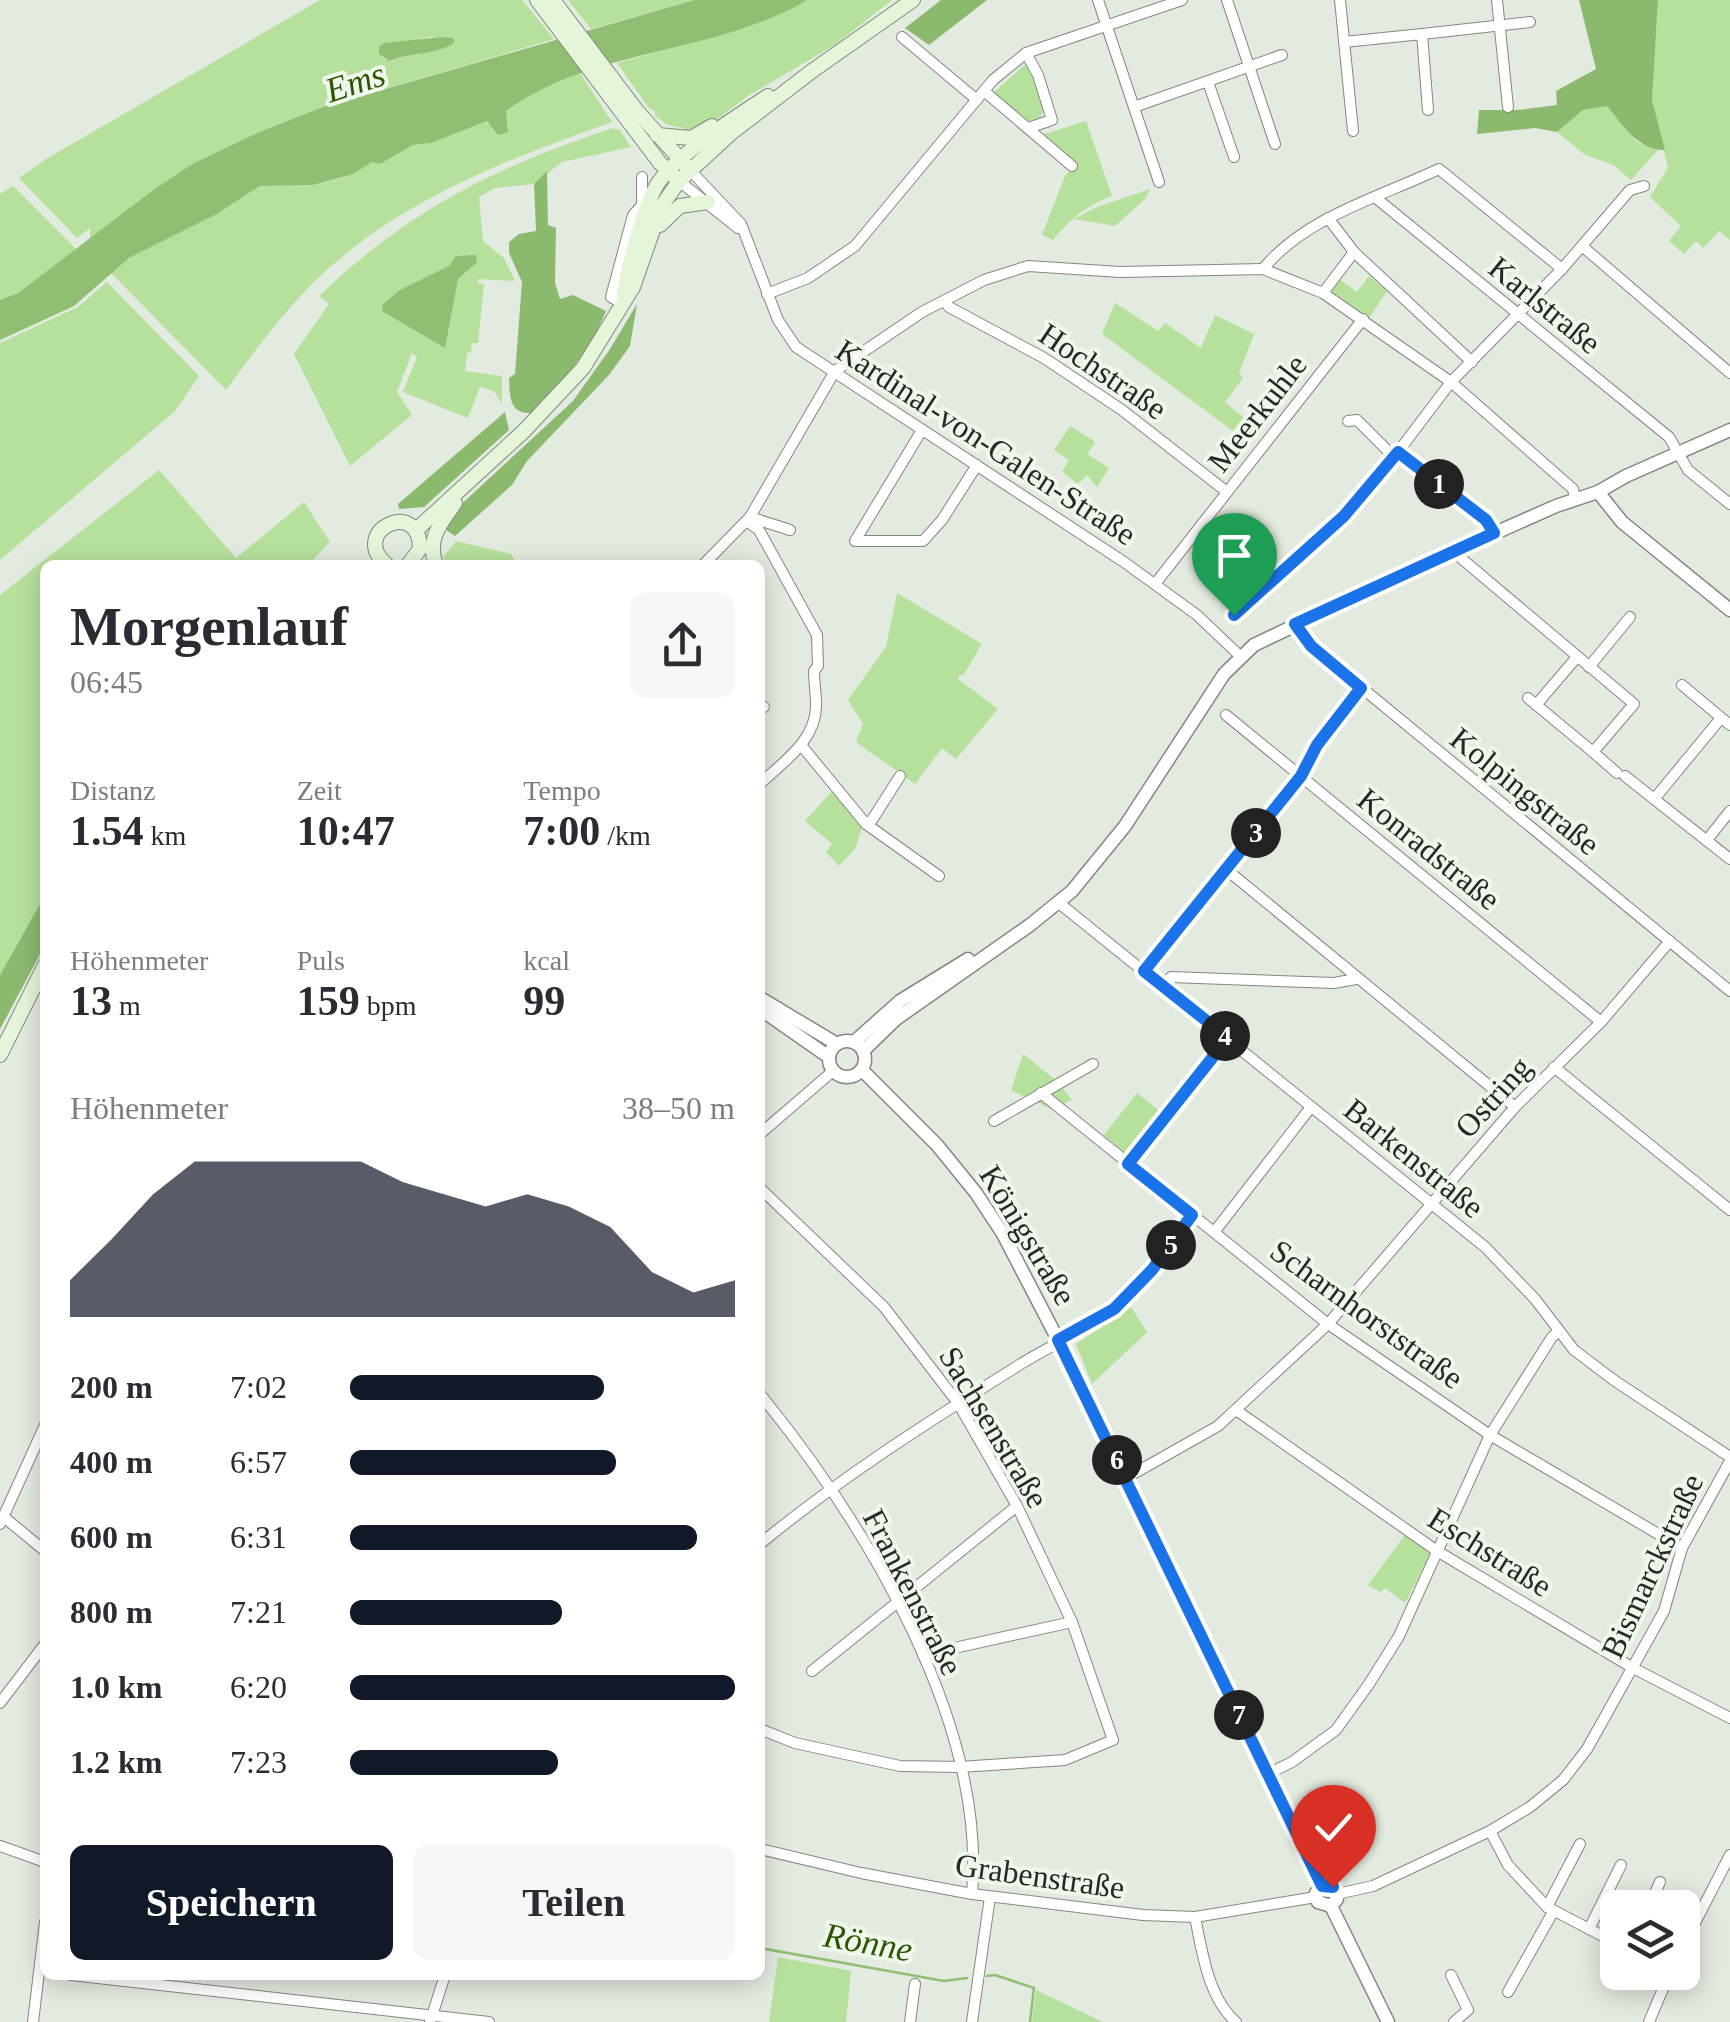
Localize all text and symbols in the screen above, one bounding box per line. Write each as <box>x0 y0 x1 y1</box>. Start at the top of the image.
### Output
water label: Ems <box>320 55 390 111</box>
street label: Karlstraße <box>1482 249 1608 361</box>
street label: Hochstraße <box>1033 315 1173 427</box>
street label: Kardinal-von-Galen-Straße <box>829 332 1143 552</box>
street label: Meerkuhle <box>1200 347 1314 479</box>
pin: 1 <box>1414 459 1464 509</box>
text: 1 <box>1432 468 1446 499</box>
pin <box>1192 513 1277 616</box>
icon: arrive <box>1207 528 1262 583</box>
button: share <box>630 593 735 698</box>
text: Morgenlauf <box>70 596 348 657</box>
text: 06:45 <box>70 664 143 700</box>
street label: Kolpingstraße <box>1443 720 1607 862</box>
text: Distanz <box>70 775 156 806</box>
text: Zeit <box>297 775 342 806</box>
text: Tempo <box>523 775 601 806</box>
street label: Konradstraße <box>1351 781 1507 917</box>
text: 1.54 <box>70 808 144 854</box>
text: 10:47 <box>297 808 395 854</box>
text: 7:00 <box>523 808 600 854</box>
pin: 3 <box>1231 808 1281 858</box>
text: 3 <box>1249 817 1263 848</box>
text: km <box>144 820 186 851</box>
text: /km <box>600 820 651 851</box>
text: Höhenmeter <box>70 945 208 976</box>
text: Puls <box>297 945 345 976</box>
text: kcal <box>523 945 570 976</box>
text: 13 <box>70 978 112 1024</box>
text: 159 <box>297 978 360 1024</box>
text: 99 <box>523 978 565 1024</box>
text: m <box>112 990 141 1021</box>
text: bpm <box>360 990 416 1021</box>
pin: 4 <box>1200 1011 1250 1061</box>
text: 4 <box>1218 1020 1232 1051</box>
street label: Ostring <box>1448 1049 1538 1145</box>
text: Höhenmeter <box>70 1090 228 1126</box>
text: 38–50 m <box>622 1090 735 1126</box>
street label: Barkenstraße <box>1337 1091 1491 1225</box>
street label: Königstraße <box>972 1159 1084 1311</box>
pin: 5 <box>1146 1220 1196 1270</box>
text: 5 <box>1164 1229 1178 1260</box>
street label: Scharnhorststraße <box>1264 1232 1470 1396</box>
street label: Sachsenstraße <box>932 1340 1056 1514</box>
text: 200 m <box>70 1369 153 1405</box>
text: 7:02 <box>230 1369 287 1405</box>
pin: 6 <box>1092 1435 1142 1485</box>
text: 400 m <box>70 1444 153 1480</box>
text: 6:57 <box>230 1444 287 1480</box>
text: 6 <box>1110 1444 1124 1475</box>
street label: Bismarckstraße <box>1594 1468 1710 1664</box>
street label: Eschstraße <box>1422 1500 1558 1604</box>
street label: Frankenstraße <box>856 1503 970 1681</box>
text: 600 m <box>70 1519 153 1555</box>
text: 6:31 <box>230 1519 287 1555</box>
text: 800 m <box>70 1594 153 1630</box>
text: 7:21 <box>230 1594 287 1630</box>
text: 1.0 km <box>70 1669 162 1705</box>
text: 6:20 <box>230 1669 287 1705</box>
pin: 7 <box>1214 1690 1264 1740</box>
text: 7 <box>1232 1699 1246 1730</box>
text: 1.2 km <box>70 1744 162 1780</box>
text: 7:23 <box>230 1744 287 1780</box>
pin <box>1291 1785 1376 1888</box>
icon: check <box>1306 1800 1361 1855</box>
button: Speichern <box>70 1845 393 1960</box>
button: Teilen <box>413 1845 735 1960</box>
street label: Grabenstraße <box>953 1846 1127 1906</box>
map controls <box>1600 1890 1700 1990</box>
button: layers <box>1600 1890 1700 1990</box>
water label: Rönne <box>820 1915 915 1969</box>

